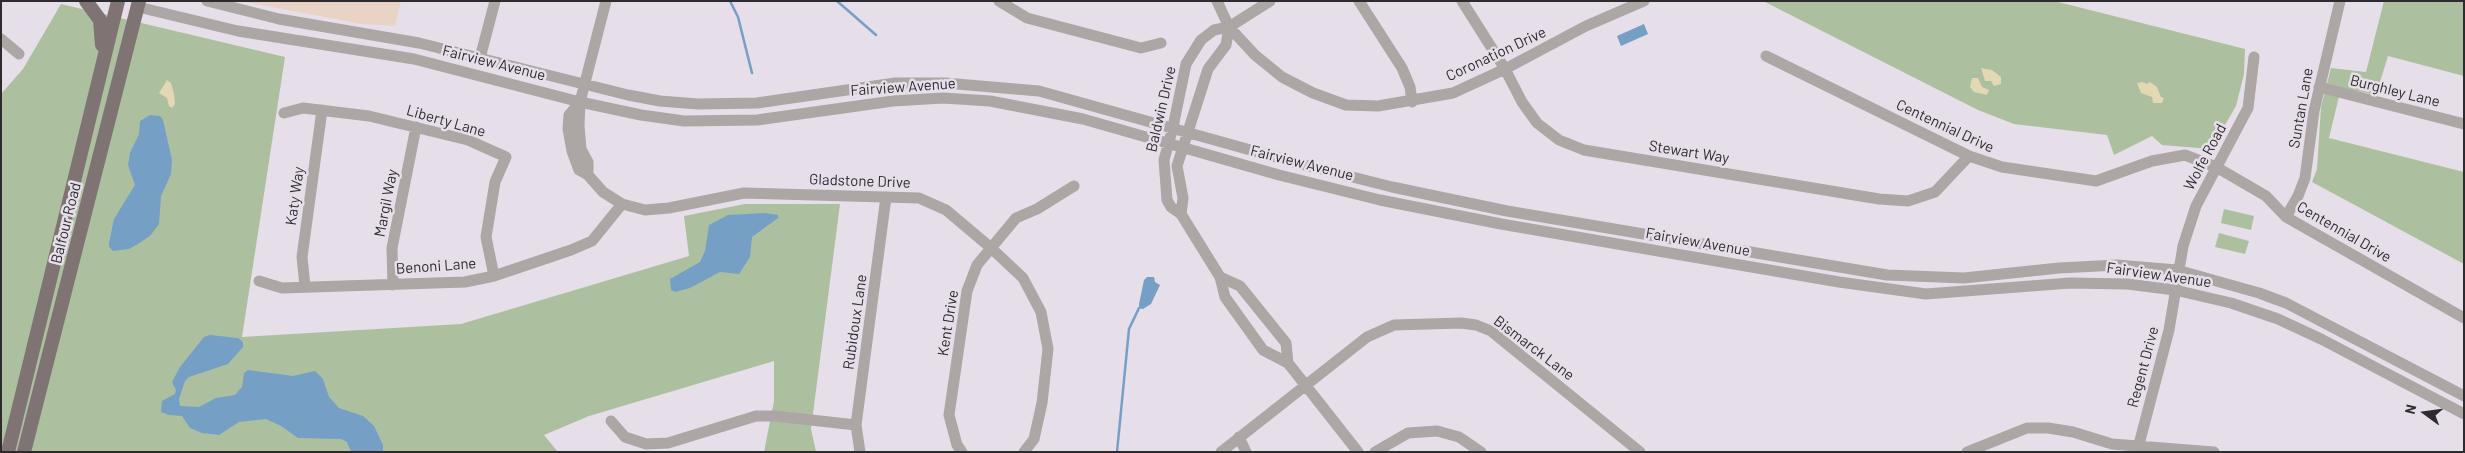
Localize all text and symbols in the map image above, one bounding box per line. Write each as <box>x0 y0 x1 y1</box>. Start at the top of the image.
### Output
street label: Coronation Drive <box>1443 23 1549 85</box>
street label: Fairview Avenue <box>441 41 547 85</box>
street label: Baldwin Drive <box>1142 64 1180 154</box>
street label: Suntan Lane <box>2285 66 2317 150</box>
street label: Burghley Lane <box>2348 71 2442 111</box>
street label: Fairview Avenue <box>850 74 956 100</box>
street label: Centennial Drive <box>1893 95 1997 157</box>
street label: Liberty Lane <box>404 101 488 141</box>
street label: Wolfe Road <box>2180 121 2230 193</box>
street label: Stewart Way <box>1648 137 1730 167</box>
street label: Fairview Avenue <box>1249 141 1355 185</box>
street label: Katy Way <box>282 165 308 227</box>
street label: Margil Way <box>371 167 401 239</box>
street label: Gladstone Drive <box>809 170 911 192</box>
street label: Balfour Road <box>47 181 85 265</box>
street label: Centennial Drive <box>2294 198 2394 266</box>
street label: Fairview Avenue <box>1644 224 1752 260</box>
street label: Benoni Lane <box>395 254 477 278</box>
street label: Fairview Avenue <box>2105 259 2213 291</box>
street label: Rubidoux Lane <box>839 273 871 371</box>
street label: Kent Drive <box>934 289 962 357</box>
street label: Bismarck Lane <box>1490 312 1578 384</box>
street label: Regent Drive <box>2124 325 2162 409</box>
north arrow <box>2400 388 2450 438</box>
text: N <box>2401 403 2419 416</box>

